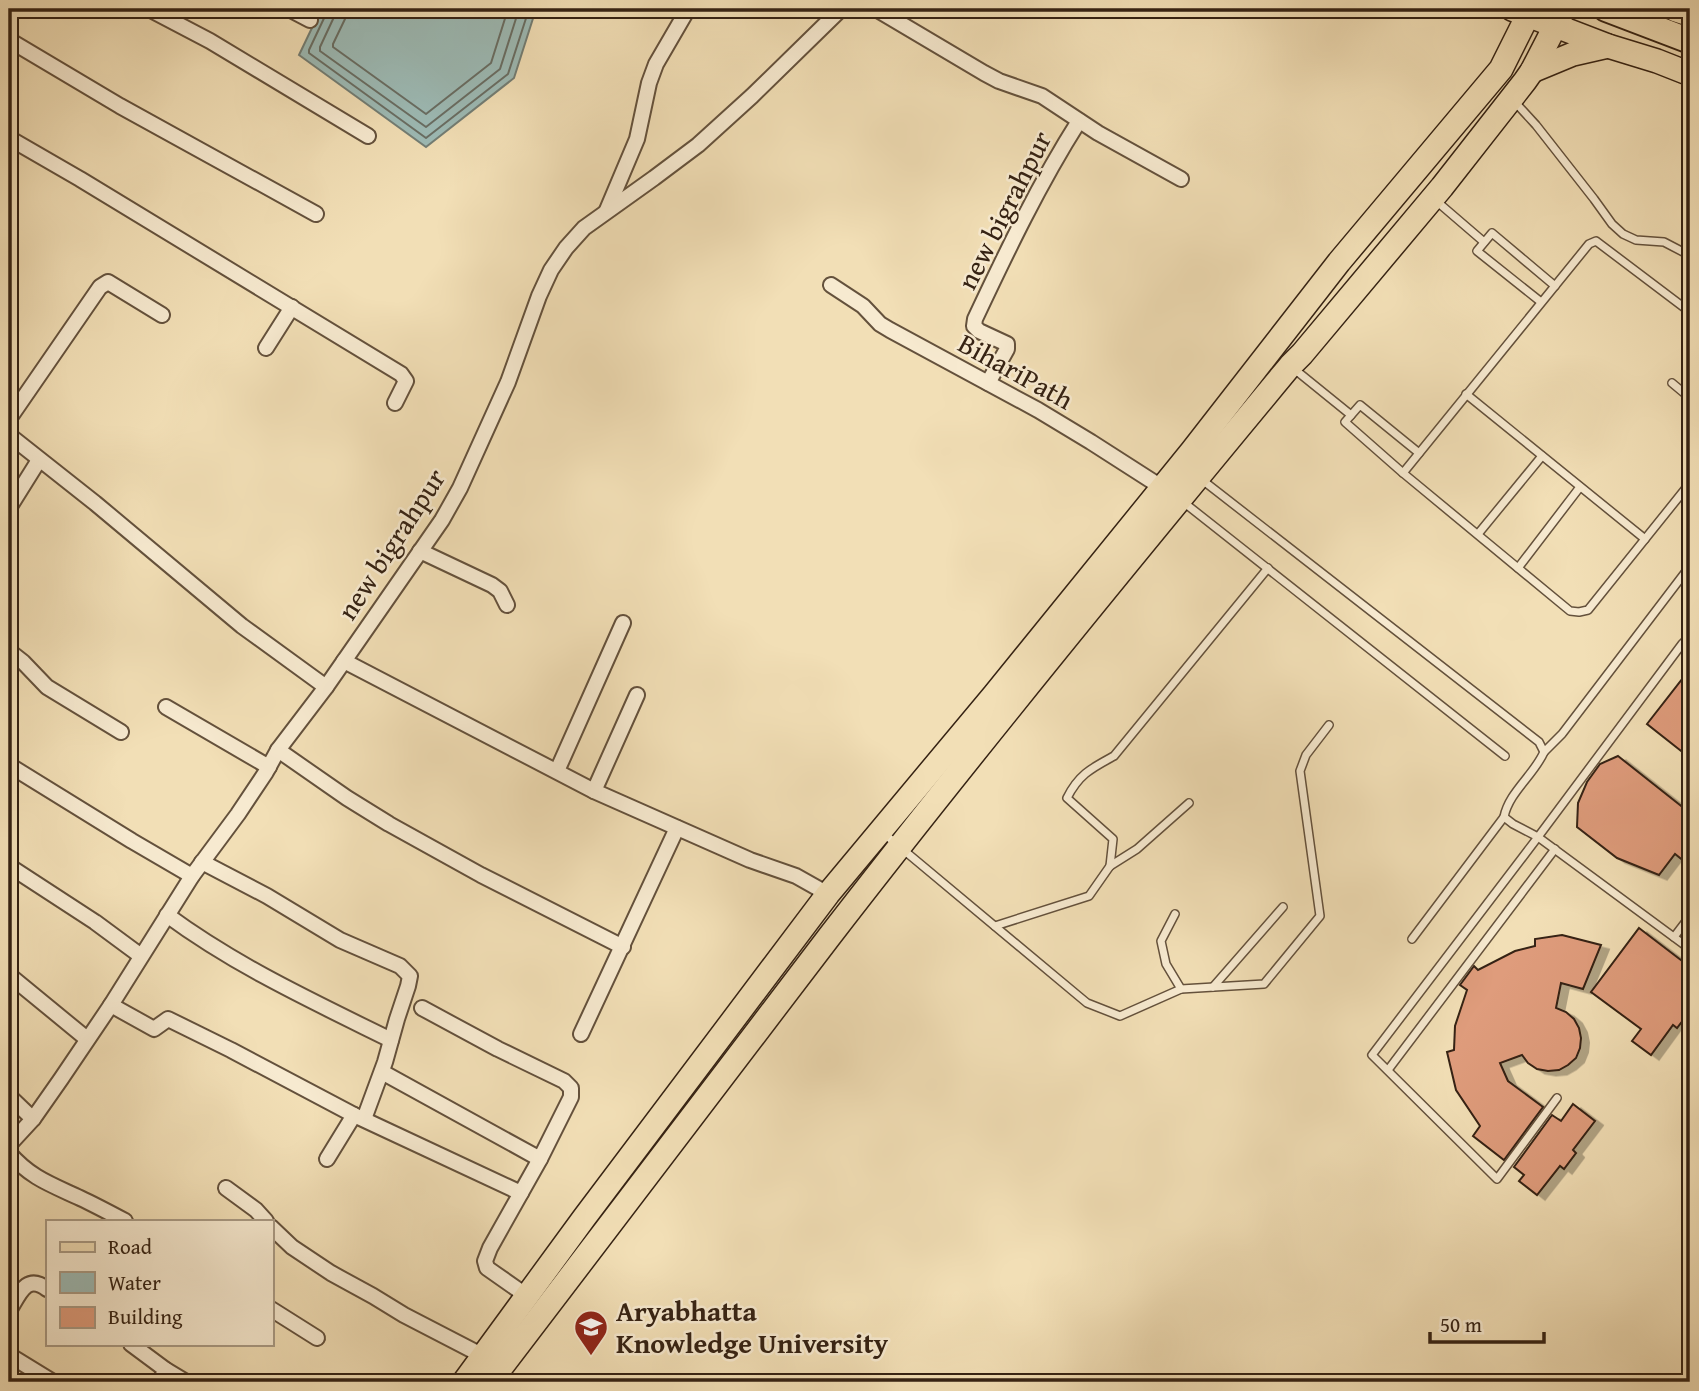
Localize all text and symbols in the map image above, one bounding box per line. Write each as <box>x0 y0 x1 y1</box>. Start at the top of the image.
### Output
street label: new bigrahpur <box>946 123 1061 296</box>
street label: BihariPath <box>951 322 1082 419</box>
street label: new bigrahpur <box>326 460 455 628</box>
legend <box>46 1220 273 1346</box>
text: Road <box>108 1231 153 1262</box>
text: Water <box>108 1267 161 1298</box>
place label: Aryabhatta Knowledge University <box>616 1290 889 1363</box>
scale bar <box>1430 1300 1543 1344</box>
text: Building <box>108 1301 183 1332</box>
school or university icon: Aryabhatta Knowledge University <box>572 1308 610 1357</box>
text: 50 m <box>1440 1309 1482 1340</box>

